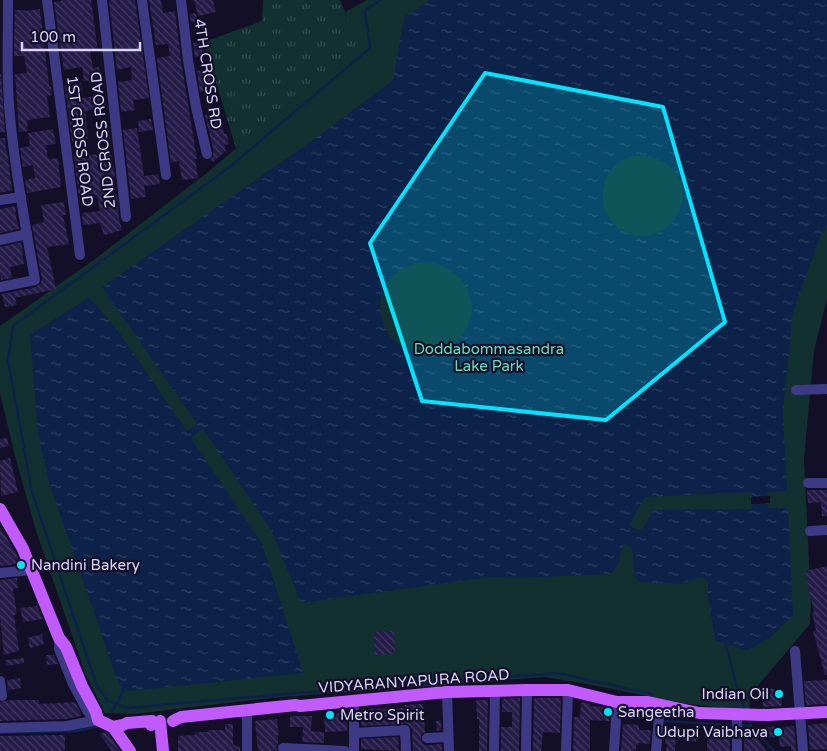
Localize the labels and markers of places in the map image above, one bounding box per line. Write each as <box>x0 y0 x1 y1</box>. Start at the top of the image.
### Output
place label: Nandini Bakery <box>31 556 140 574</box>
marker: Nandini Bakery <box>15 559 27 571</box>
place label: Indian Oil <box>702 685 769 703</box>
marker: Indian Oil <box>773 688 785 700</box>
place label: Sangeetha <box>618 703 695 721</box>
place label: Metro Spirit <box>340 706 425 724</box>
marker: Sangeetha <box>602 706 614 718</box>
marker: Metro Spirit <box>324 709 336 721</box>
place label: Udupi Vaibhava <box>656 723 768 741</box>
marker: Udupi Vaibhava <box>772 726 784 738</box>

